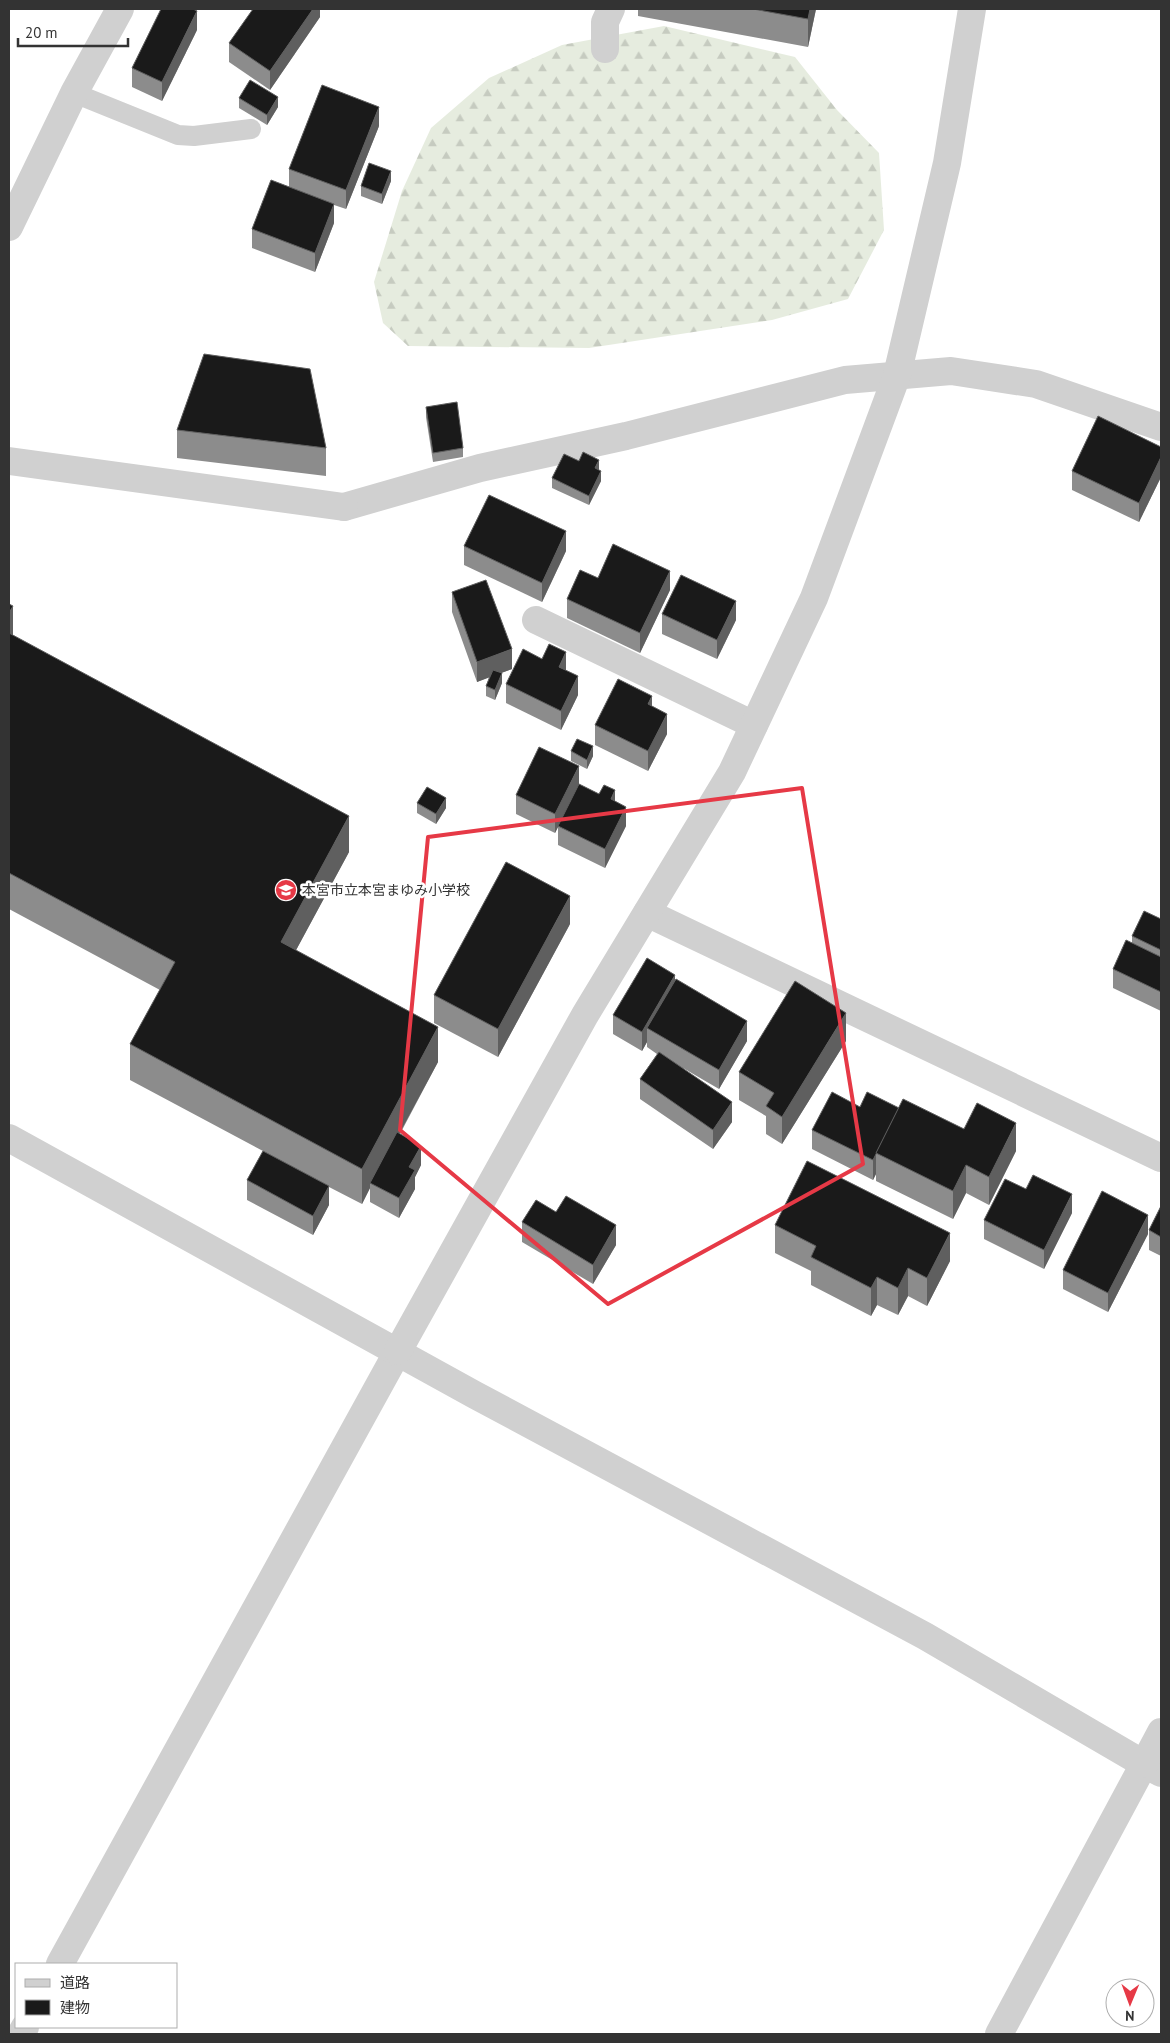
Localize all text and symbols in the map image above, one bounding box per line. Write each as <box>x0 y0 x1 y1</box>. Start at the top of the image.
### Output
scale bar <box>18 15 128 47</box>
text: 20 m <box>25 23 58 42</box>
school or university icon: 本宮市立本宮まゆみ小学校 <box>274 878 298 902</box>
place label: 本宮市立本宮まゆみ小学校 <box>302 881 470 899</box>
legend <box>15 1963 178 2028</box>
text: 道路 <box>60 1973 90 1992</box>
north arrow <box>1105 1978 1155 2028</box>
text: 建物 <box>60 1998 90 2017</box>
text: N <box>1125 2007 1135 2025</box>

